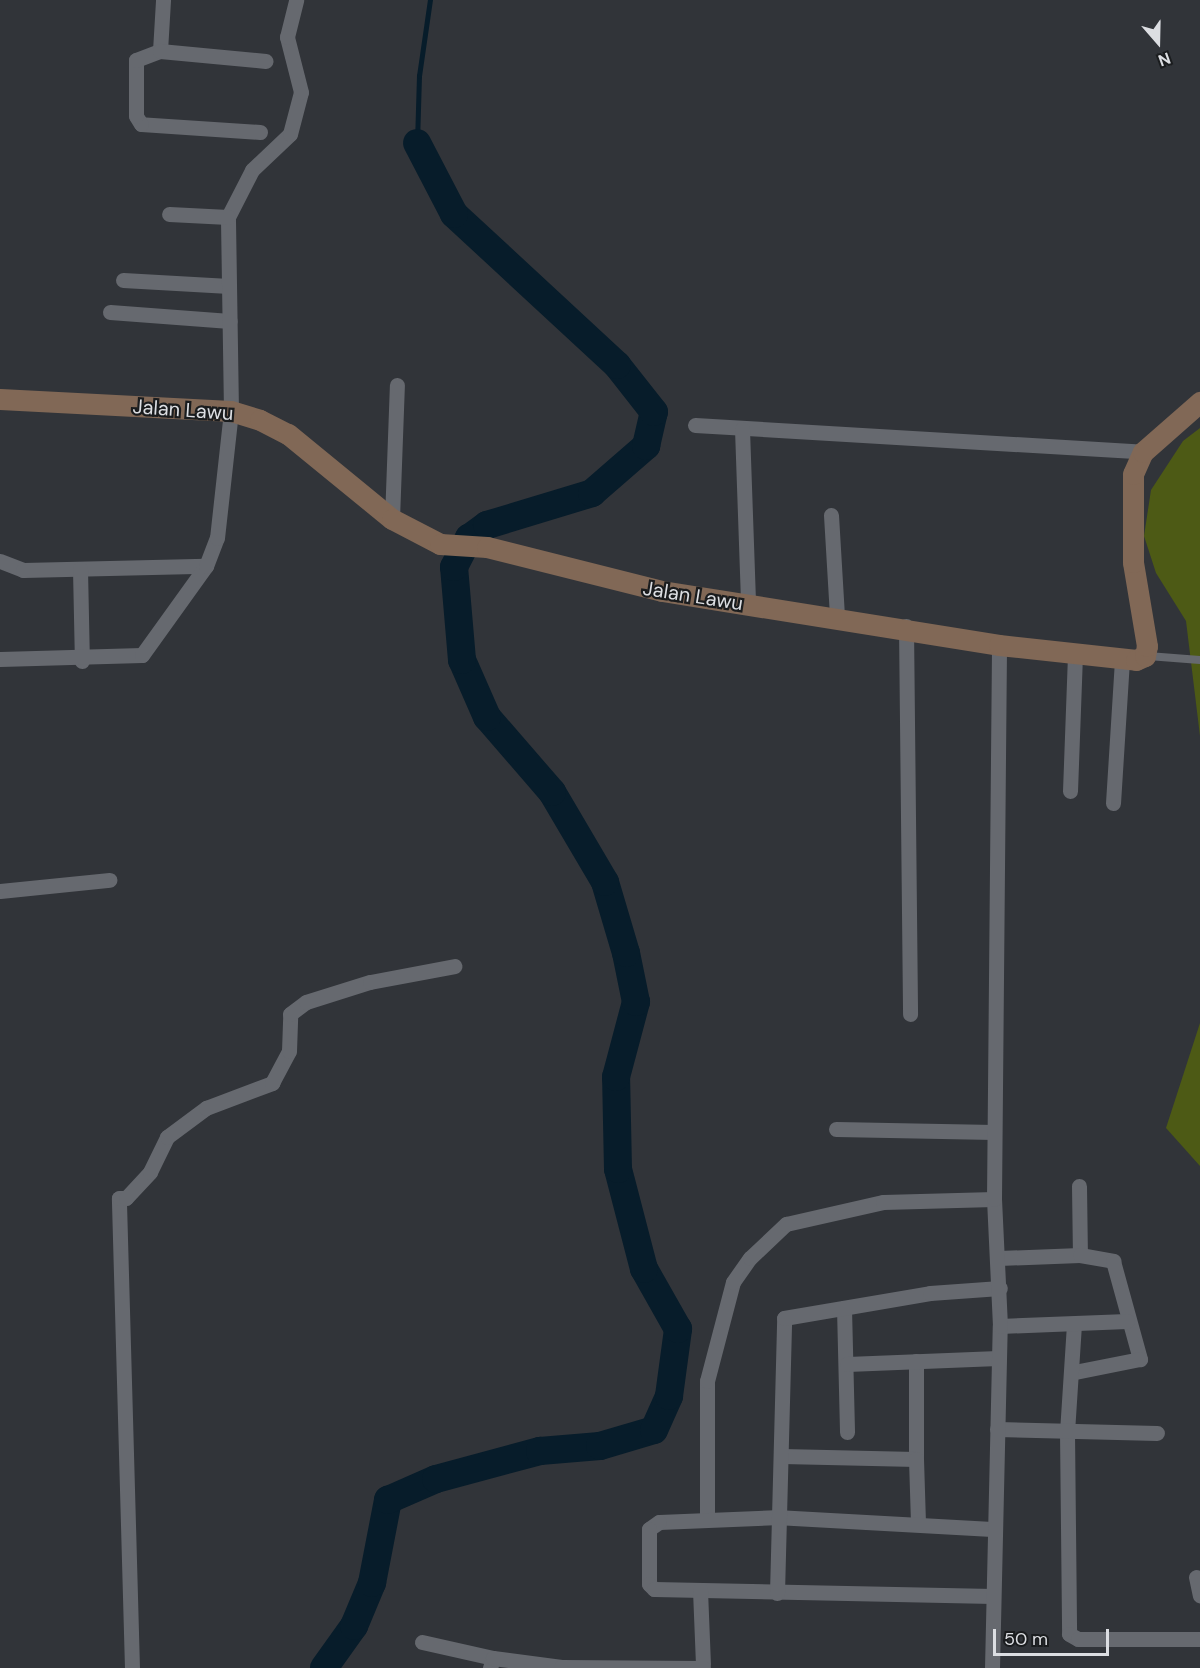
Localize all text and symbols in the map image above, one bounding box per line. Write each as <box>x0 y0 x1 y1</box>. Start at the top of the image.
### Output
north arrow <box>1128 12 1188 72</box>
text: N <box>1155 48 1173 71</box>
street label: Jalan Lawu <box>132 395 234 425</box>
street label: Jalan Lawu <box>641 576 745 616</box>
scale bar <box>996 1617 1112 1655</box>
text: 50 m <box>1004 1627 1048 1651</box>

